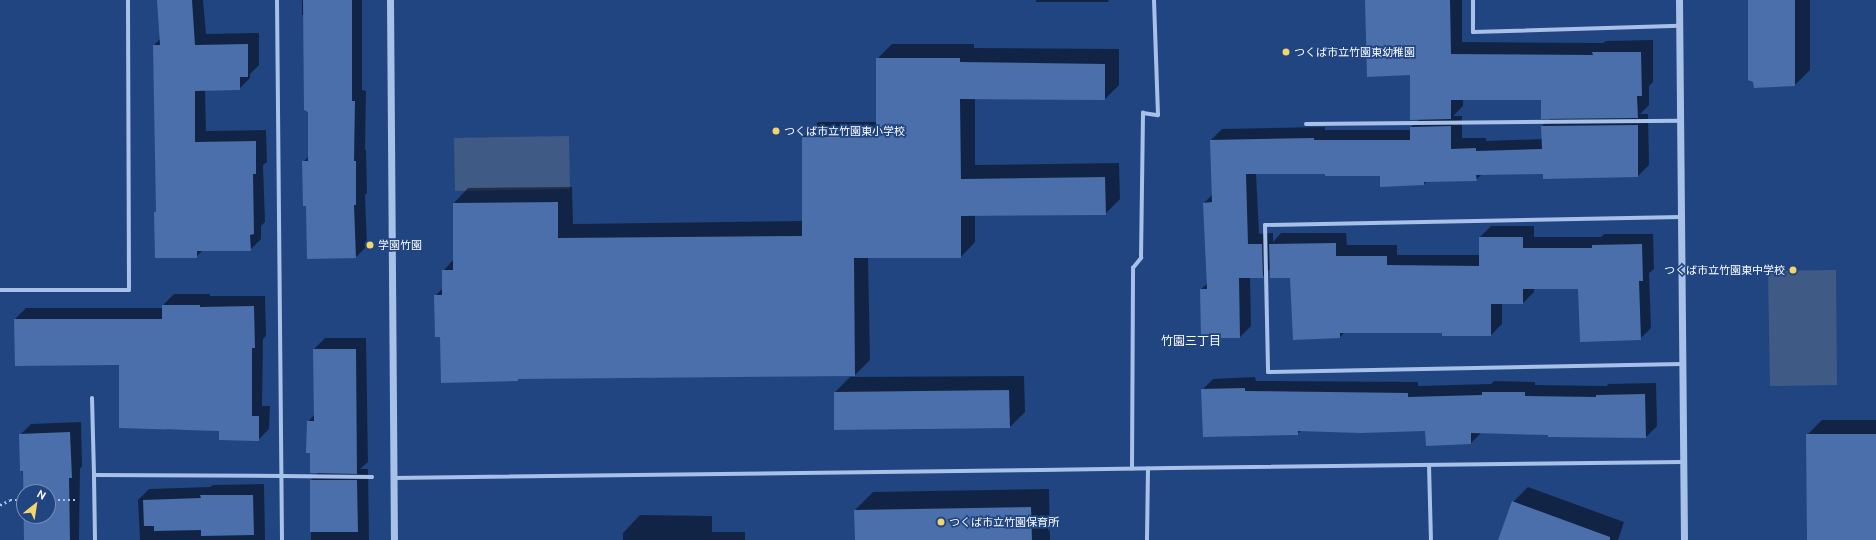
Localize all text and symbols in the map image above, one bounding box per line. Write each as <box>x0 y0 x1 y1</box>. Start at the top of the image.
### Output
place label: つくば市立竹園東幼稚園 <box>1294 45 1415 59</box>
marker: つくば市立竹園東幼稚園 <box>1281 47 1291 57</box>
place label: つくば市立竹園東小学校 <box>784 124 905 138</box>
marker: つくば市立竹園東小学校 <box>771 126 781 136</box>
place label: 学園竹園 <box>378 238 422 252</box>
marker: 学園竹園 <box>365 240 375 250</box>
place label: つくば市立竹園東中学校 <box>1664 263 1785 277</box>
marker: つくば市立竹園東中学校 <box>1788 265 1798 275</box>
district label: 竹園三丁目 <box>1161 334 1221 348</box>
north arrow <box>16 484 56 524</box>
text: N <box>35 487 48 502</box>
place label: つくば市立竹園保育所 <box>949 515 1059 529</box>
marker: つくば市立竹園保育所 <box>936 517 946 527</box>

